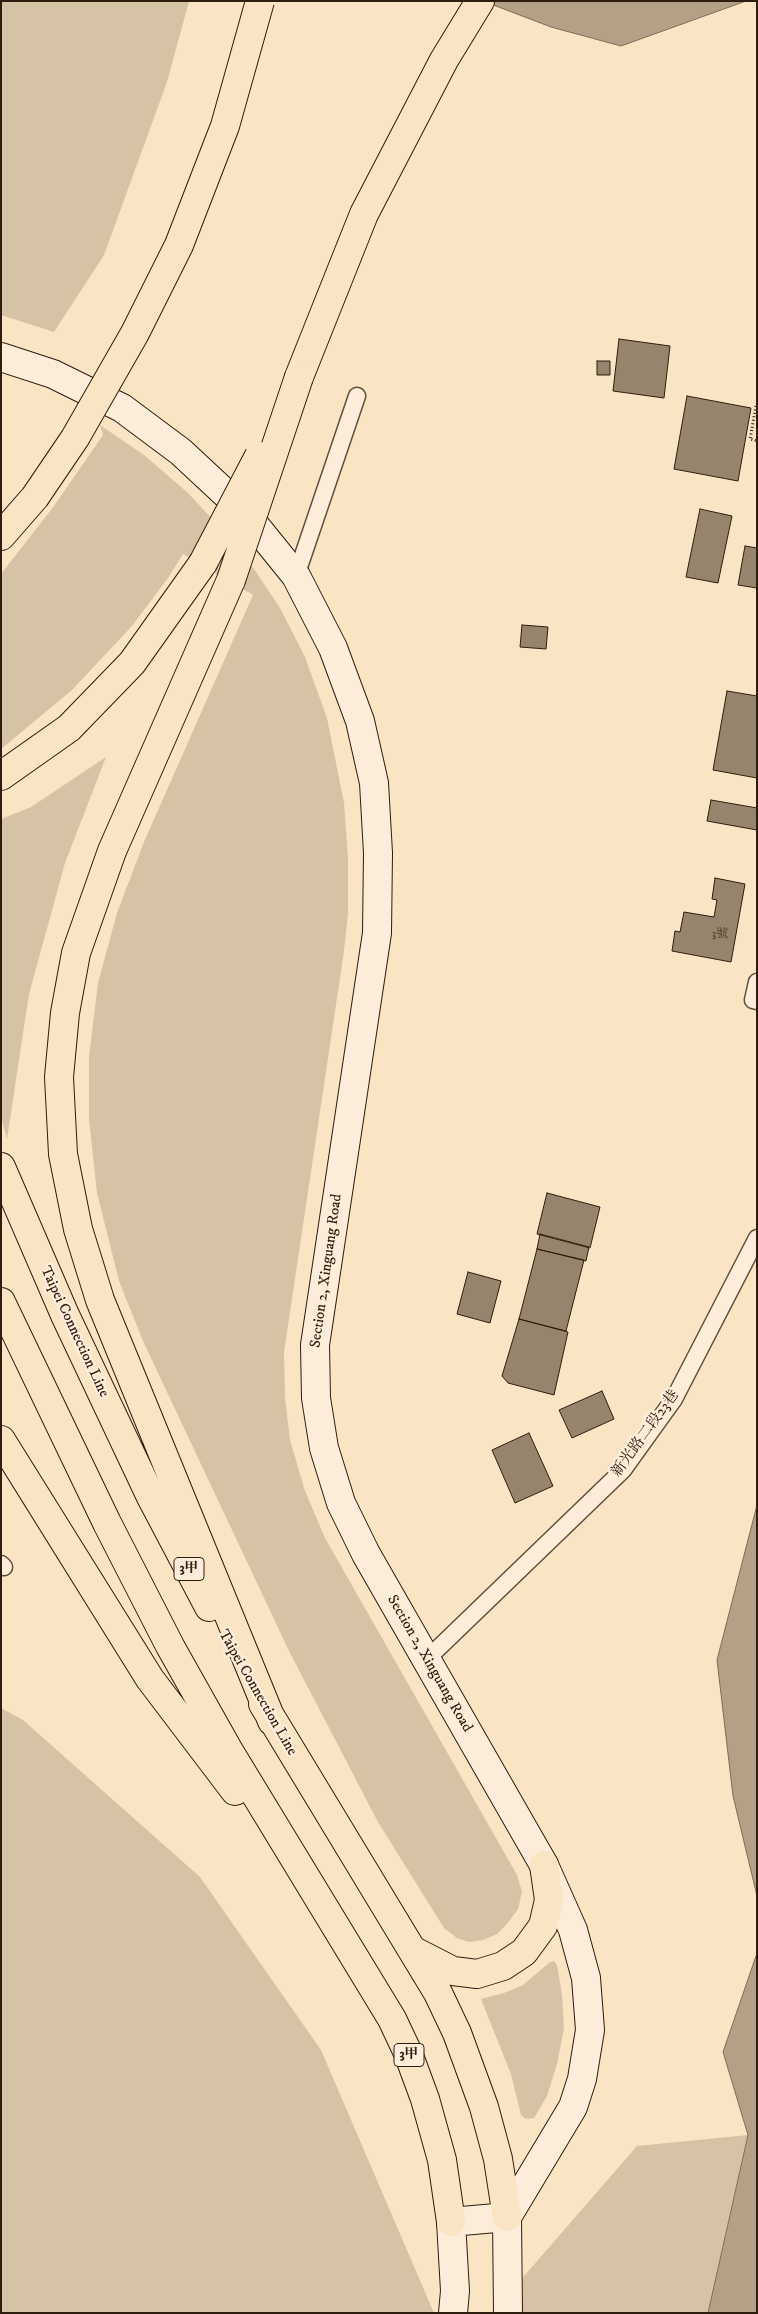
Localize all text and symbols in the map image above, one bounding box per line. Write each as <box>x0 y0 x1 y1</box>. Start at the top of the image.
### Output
house number: 3號 <box>712 928 728 942</box>
street label: Section 2, Xinguang Road <box>307 1193 347 1349</box>
street label: Taipei Connection Line <box>36 1264 112 1400</box>
street label: 新光路二段23巷 <box>608 1387 684 1481</box>
road number: 3甲 <box>174 1558 204 1580</box>
street label: Section 2, Xinguang Road <box>382 1592 476 1736</box>
street label: Taipei Connection Line <box>214 1627 300 1759</box>
road number: 3甲 <box>394 2044 424 2066</box>

